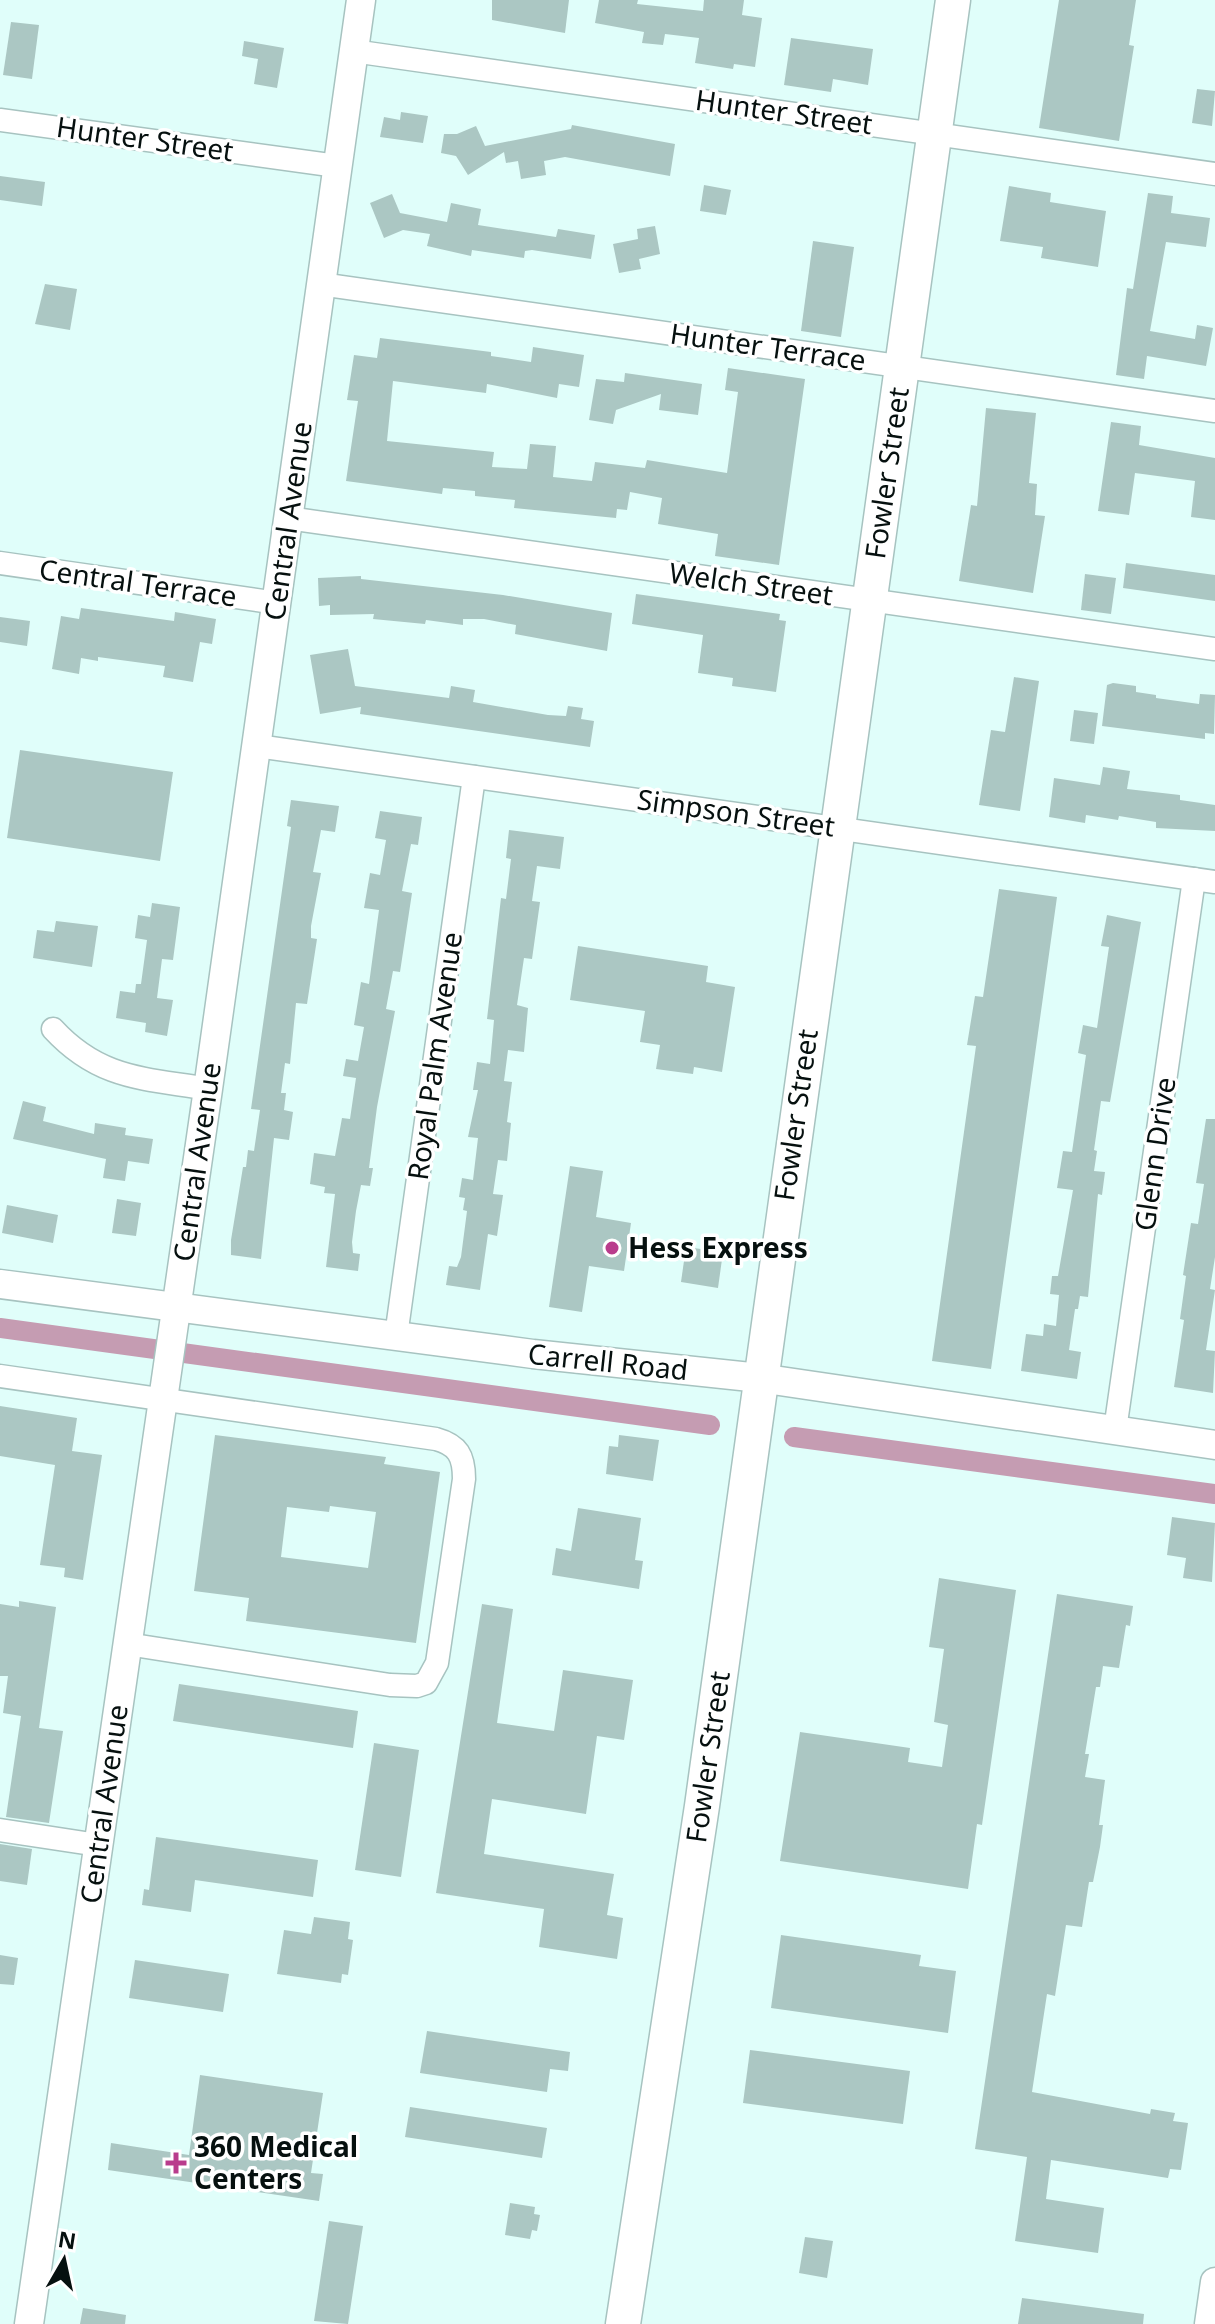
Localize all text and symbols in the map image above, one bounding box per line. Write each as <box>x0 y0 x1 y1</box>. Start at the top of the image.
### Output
street label: Hunter Street <box>693 80 875 142</box>
street label: Hunter Street <box>54 107 236 169</box>
street label: Hunter Terrace <box>668 313 868 379</box>
street label: Fowler Street <box>855 385 917 561</box>
street label: Central Avenue <box>254 419 320 623</box>
street label: Central Terrace <box>37 549 239 615</box>
street label: Welch Street <box>667 553 835 613</box>
street label: Simpson Street <box>635 779 837 845</box>
street label: Royal Palm Avenue <box>398 929 470 1182</box>
street label: Fowler Street <box>764 1027 826 1203</box>
street label: Central Avenue <box>163 1060 229 1264</box>
street label: Glenn Drive <box>1124 1075 1184 1233</box>
place label: Hess Express <box>628 1228 808 1266</box>
marker: Hess Express <box>603 1239 621 1257</box>
street label: Carrell Road <box>526 1334 690 1388</box>
street label: Fowler Street <box>676 1669 738 1845</box>
street label: Central Avenue <box>70 1702 136 1906</box>
place label: 360 Medical Centers <box>194 2127 358 2197</box>
marker: 360 Medical Centers <box>165 2152 187 2174</box>
north arrow <box>24 2220 104 2300</box>
text: N <box>56 2223 78 2255</box>

